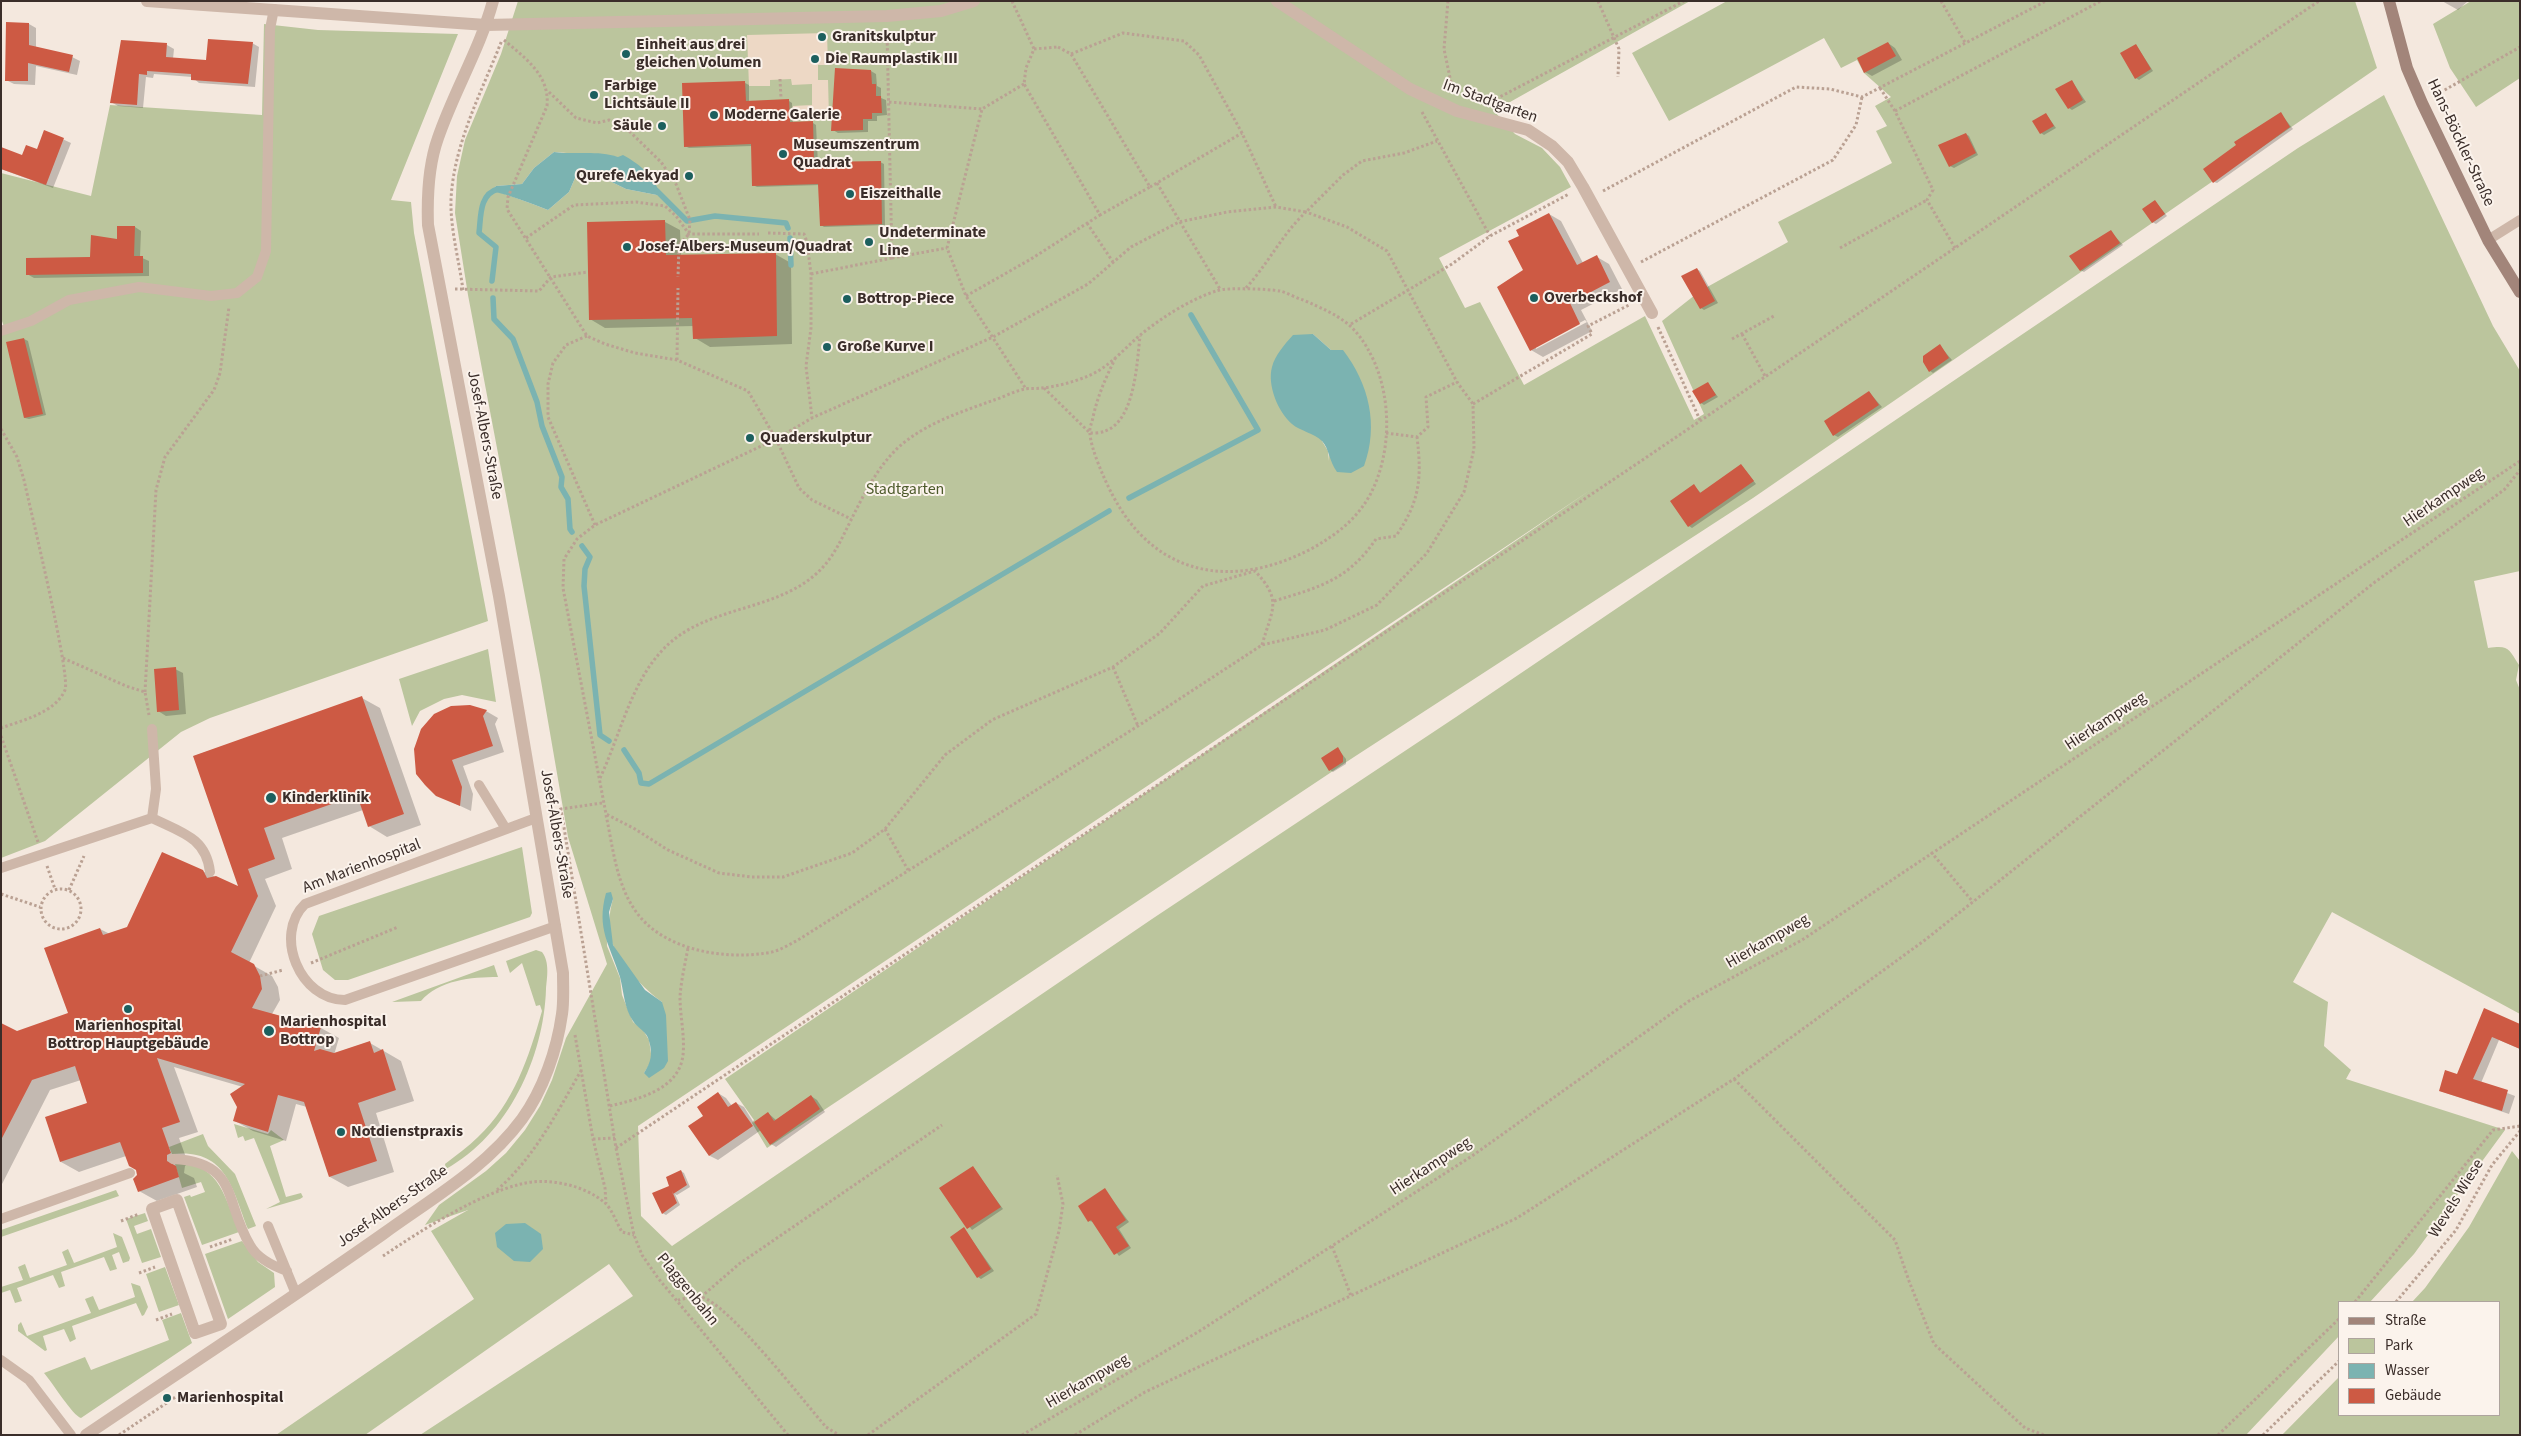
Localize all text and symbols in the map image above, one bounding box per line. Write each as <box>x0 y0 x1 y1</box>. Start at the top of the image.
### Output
place label: Granitskulptur <box>832 27 936 47</box>
marker: Granitskulptur <box>816 31 828 43</box>
place label: Einheit aus drei gleichen Volumen <box>636 35 761 73</box>
marker: Einheit aus drei gleichen Volumen <box>620 48 632 60</box>
place label: Die Raumplastik III <box>825 49 958 69</box>
marker: Die Raumplastik III <box>809 53 821 65</box>
place label: Farbige Lichtsäule II <box>604 76 690 114</box>
street label: Im Stadtgarten <box>1440 76 1540 128</box>
street label: Hans-Böckler-Straße <box>2422 76 2498 210</box>
marker: Farbige Lichtsäule II <box>588 89 600 101</box>
place label: Moderne Galerie <box>724 105 840 125</box>
marker: Moderne Galerie <box>708 109 720 121</box>
place label: Säule <box>613 116 652 136</box>
marker: Säule <box>656 120 668 132</box>
place label: Museumszentrum Quadrat <box>793 135 919 173</box>
marker: Museumszentrum Quadrat <box>777 148 789 160</box>
place label: Qurefe Aekyad <box>576 166 679 186</box>
marker: Qurefe Aekyad <box>683 170 695 182</box>
place label: Eiszeithalle <box>860 184 941 204</box>
marker: Eiszeithalle <box>844 188 856 200</box>
place label: Undeterminate Line <box>879 223 986 261</box>
marker: Undeterminate Line <box>863 236 875 248</box>
place label: Josef-Albers-Museum/Quadrat <box>637 237 852 257</box>
marker: Josef-Albers-Museum/Quadrat <box>621 241 633 253</box>
place label: Overbeckshof <box>1544 288 1642 308</box>
place label: Bottrop-Piece <box>857 289 954 309</box>
marker: Overbeckshof <box>1528 292 1540 304</box>
marker: Bottrop-Piece <box>841 293 853 305</box>
place label: Große Kurve I <box>837 337 934 357</box>
marker: Große Kurve I <box>821 341 833 353</box>
street label: Josef-Albers-Straße <box>462 369 506 501</box>
place label: Quaderskulptur <box>760 428 872 448</box>
marker: Quaderskulptur <box>744 432 756 444</box>
street label: Hierkampweg <box>2400 464 2488 532</box>
park label: Stadtgarten <box>866 480 944 500</box>
street label: Hierkampweg <box>2062 689 2150 755</box>
street label: Josef-Albers-Straße <box>535 768 577 900</box>
place label: Kinderklinik <box>282 788 369 808</box>
marker: Kinderklinik <box>264 791 278 805</box>
street label: Am Marienhospital <box>300 836 424 898</box>
street label: Hierkampweg <box>1723 910 1813 974</box>
marker: Marienhospital Bottrop Hauptgebäude <box>122 1003 134 1015</box>
place label: Marienhospital Bottrop <box>280 1012 386 1050</box>
place label: Marienhospital Bottrop Hauptgebäude <box>47 1016 209 1054</box>
marker: Marienhospital Bottrop <box>262 1024 276 1038</box>
place label: Notdienstpraxis <box>351 1122 463 1142</box>
marker: Notdienstpraxis <box>335 1126 347 1138</box>
street label: Hierkampweg <box>1387 1134 1475 1200</box>
street label: Wevels Wiese <box>2425 1156 2489 1242</box>
street label: Josef-Albers-Straße <box>334 1162 452 1252</box>
street label: Plaggenbahn <box>652 1250 722 1330</box>
legend <box>2338 1301 2501 1416</box>
text: Straße <box>2385 1310 2426 1331</box>
text: Park <box>2385 1335 2413 1356</box>
street label: Hierkampweg <box>1043 1350 1133 1414</box>
text: Wasser <box>2385 1360 2429 1381</box>
text: Gebäude <box>2385 1385 2441 1406</box>
place label: Marienhospital <box>177 1388 283 1408</box>
marker: Marienhospital <box>161 1392 173 1404</box>

